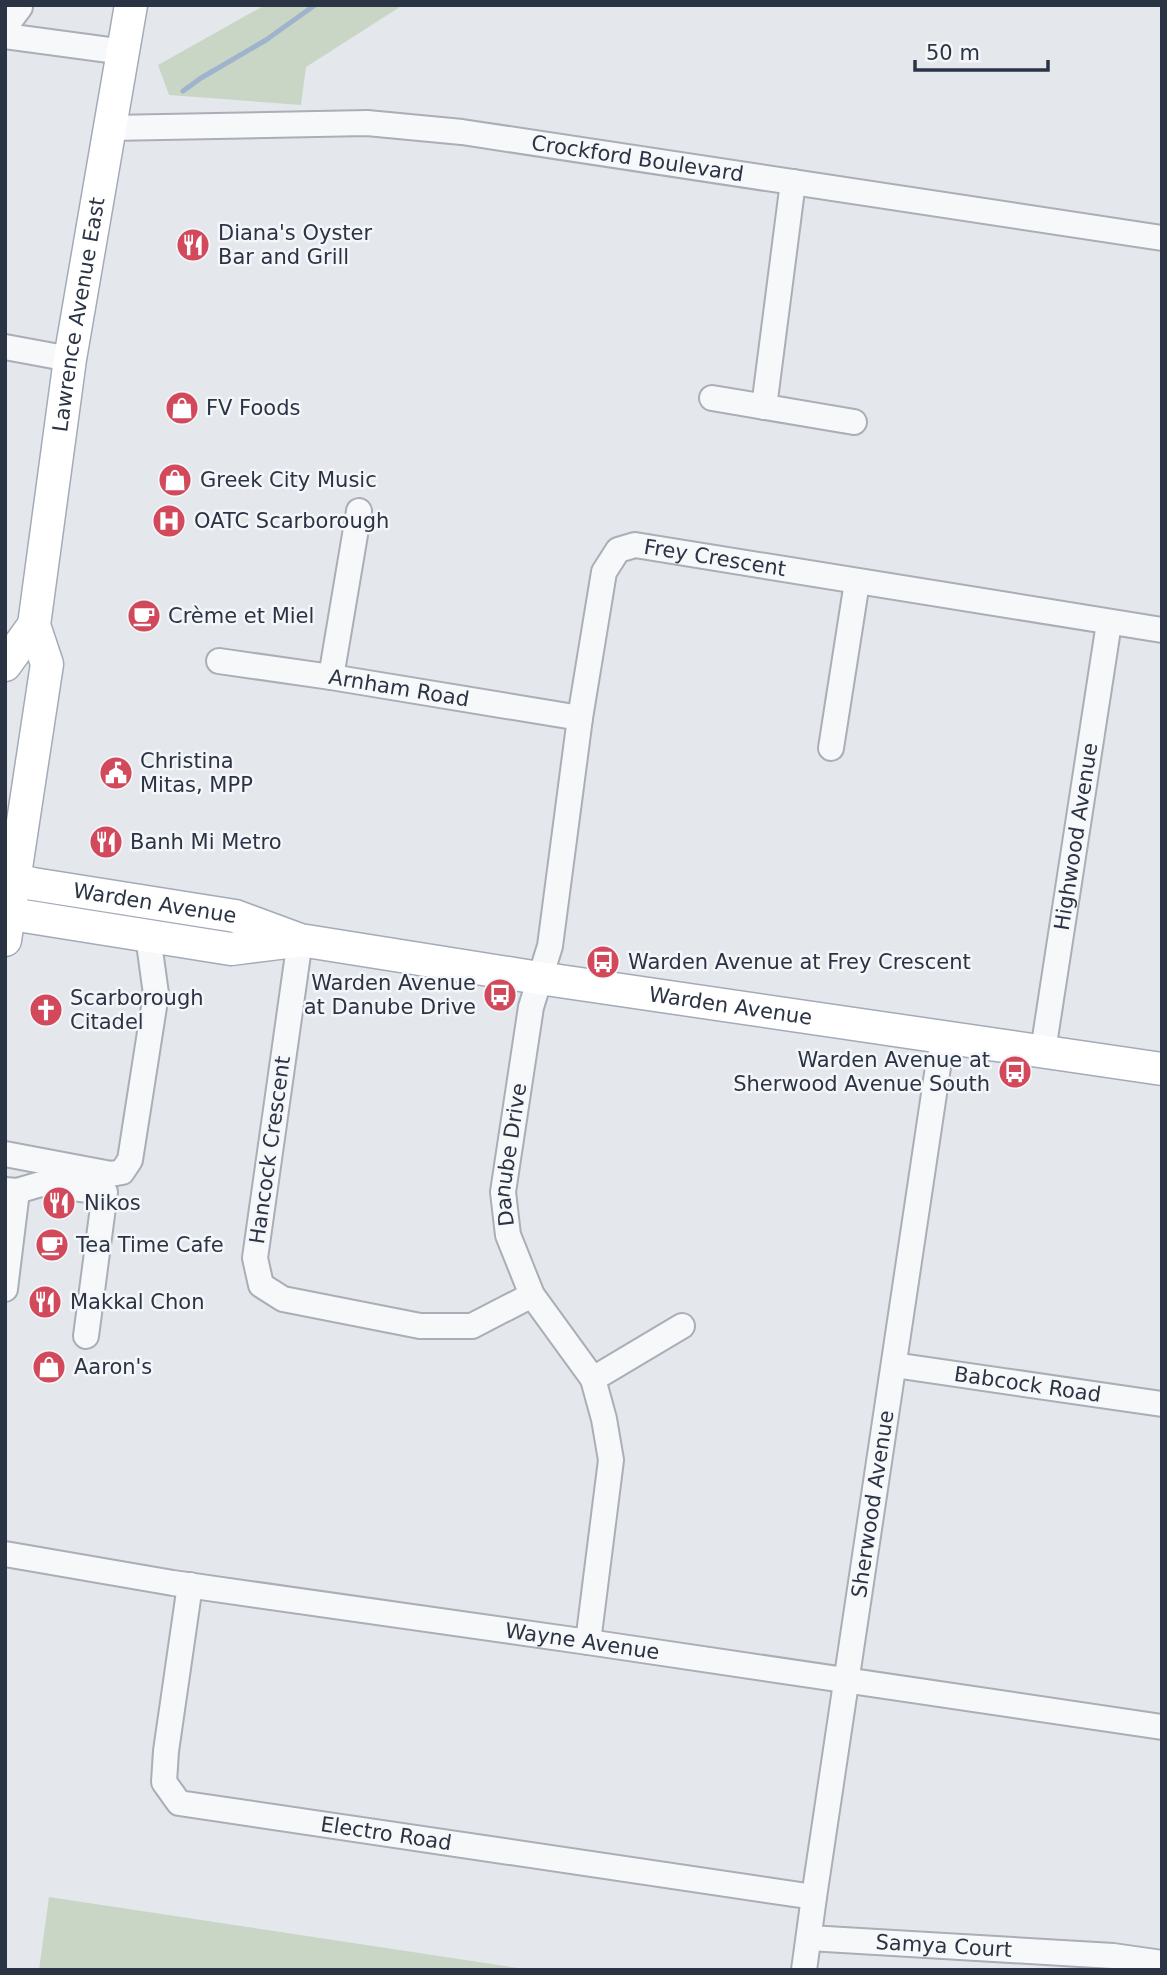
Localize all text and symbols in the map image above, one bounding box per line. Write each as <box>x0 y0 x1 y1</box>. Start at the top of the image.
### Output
scale bar <box>915 28 1048 72</box>
text: 50 m <box>926 41 980 65</box>
street label: Crockford Boulevard <box>530 131 745 186</box>
street label: Lawrence Avenue East <box>48 195 110 433</box>
place label: Diana's Oyster Bar and Grill <box>218 221 372 269</box>
restaurant icon: Diana's Oyster Bar and Grill <box>174 226 212 264</box>
shop icon: FV Foods <box>163 389 201 427</box>
place label: FV Foods <box>206 396 300 420</box>
shop icon: Greek City Music <box>156 461 194 499</box>
place label: Greek City Music <box>200 468 377 492</box>
hospital icon: OATC Scarborough <box>150 502 188 540</box>
place label: OATC Scarborough <box>194 509 389 533</box>
street label: Frey Crescent <box>642 535 788 581</box>
cafe icon: Crème et Miel <box>125 597 163 635</box>
place label: Crème et Miel <box>168 604 314 628</box>
street label: Arnham Road <box>327 665 471 712</box>
street label: Highwood Avenue <box>1050 741 1102 932</box>
place label: Christina Mitas, MPP <box>140 749 253 797</box>
public building icon: Christina Mitas, MPP <box>97 754 135 792</box>
restaurant icon: Banh Mi Metro <box>87 823 125 861</box>
place label: Banh Mi Metro <box>130 830 282 854</box>
street label: Warden Avenue <box>72 879 238 928</box>
bus stop icon: Warden Avenue at Frey Crescent <box>584 943 622 981</box>
place label: Warden Avenue at Frey Crescent <box>628 950 971 974</box>
place label: Warden Avenue at Danube Drive <box>304 971 476 1019</box>
bus stop icon: Warden Avenue at Danube Drive <box>481 976 519 1014</box>
street label: Warden Avenue <box>647 982 814 1030</box>
place label: Scarborough Citadel <box>70 986 204 1034</box>
church icon: Scarborough Citadel <box>27 991 65 1029</box>
place label: Warden Avenue at Sherwood Avenue South <box>733 1048 990 1096</box>
bus stop icon: Warden Avenue at Sherwood Avenue South <box>996 1053 1034 1091</box>
street label: Hancock Crescent <box>245 1055 295 1245</box>
street label: Danube Drive <box>490 1081 531 1228</box>
restaurant icon: Nikos <box>40 1184 78 1222</box>
place label: Nikos <box>84 1191 141 1215</box>
cafe icon: Tea Time Cafe <box>33 1226 71 1264</box>
place label: Tea Time Cafe <box>75 1233 224 1257</box>
restaurant icon: Makkal Chon <box>26 1283 64 1321</box>
place label: Makkal Chon <box>70 1290 204 1314</box>
shop icon: Aaron's <box>30 1348 68 1386</box>
place label: Aaron's <box>74 1355 152 1379</box>
street label: Babcock Road <box>953 1362 1103 1407</box>
street label: Sherwood Avenue <box>847 1409 899 1599</box>
street label: Wayne Avenue <box>504 1618 661 1664</box>
street label: Electro Road <box>319 1812 453 1855</box>
street label: Samya Court <box>875 1930 1013 1962</box>

